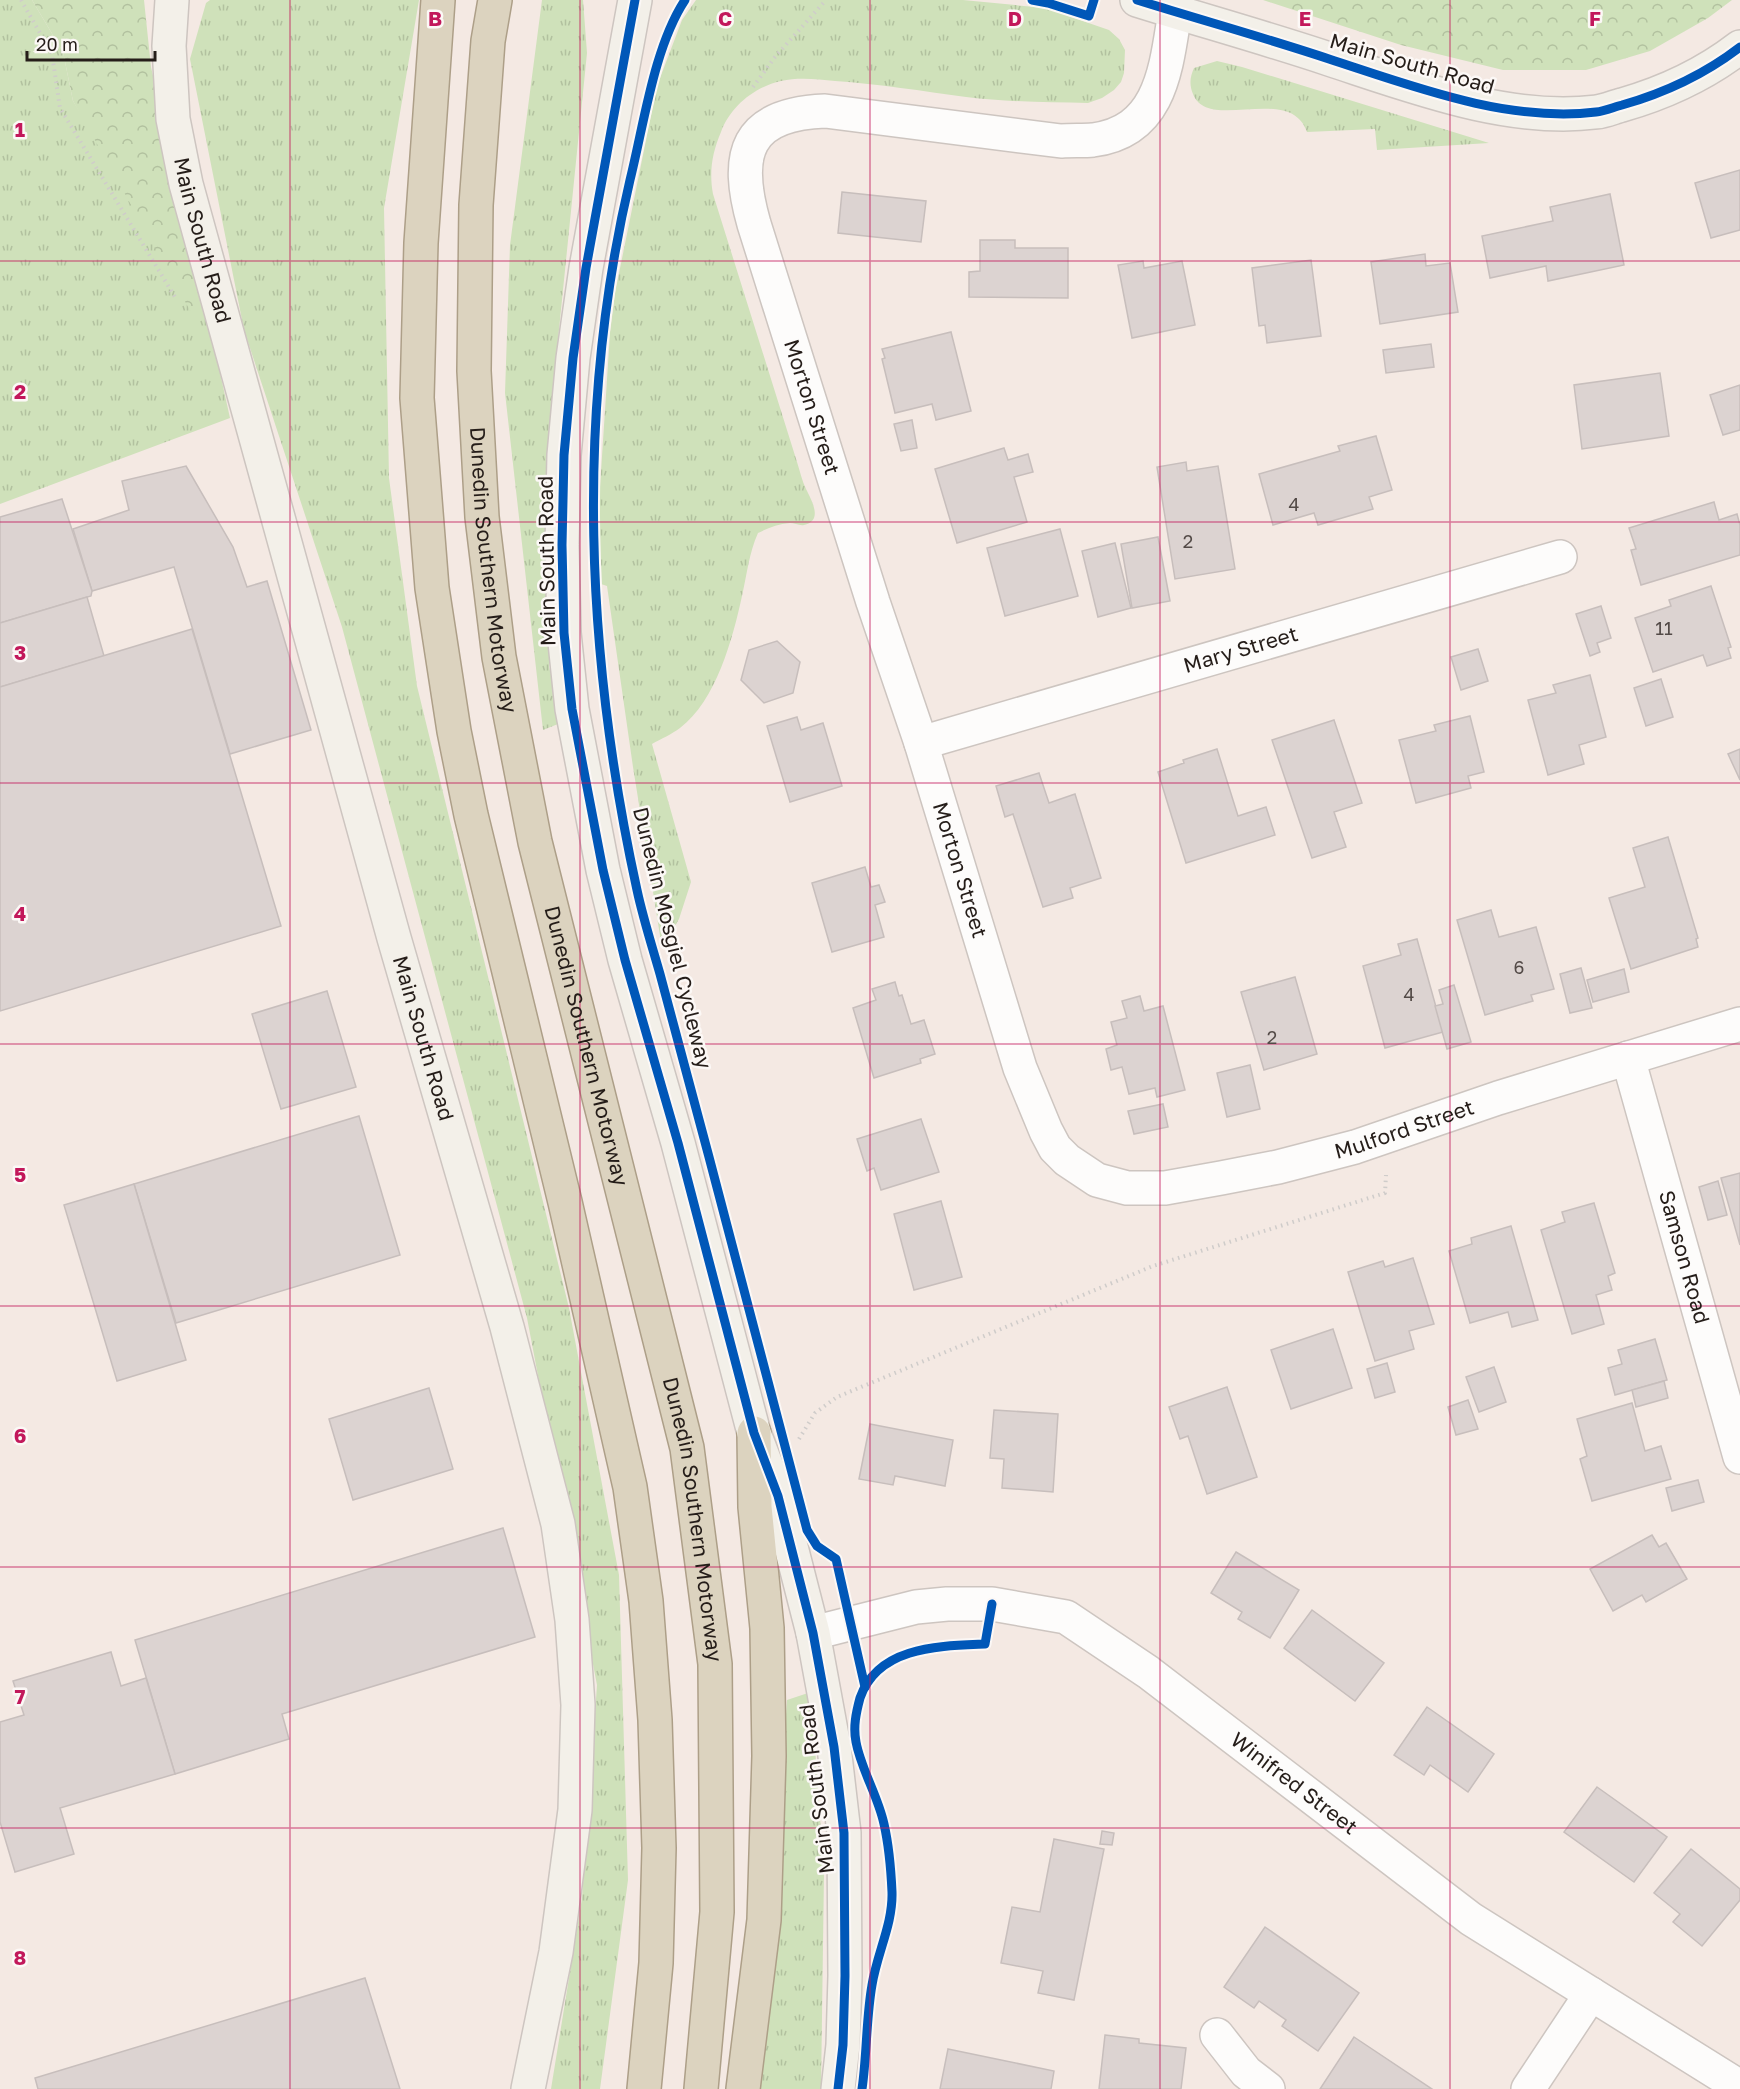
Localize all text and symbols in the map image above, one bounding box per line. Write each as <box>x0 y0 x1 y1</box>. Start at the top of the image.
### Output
text: B <box>428 6 442 30</box>
text: C <box>718 6 732 30</box>
text: D <box>1008 6 1022 30</box>
text: E <box>1299 6 1311 30</box>
text: F <box>1589 6 1601 30</box>
scale bar <box>27 24 154 62</box>
street label: Main South Road <box>1327 27 1498 99</box>
text: 20 m <box>36 33 78 55</box>
text: 1 <box>15 117 25 141</box>
street label: Main South Road <box>169 155 238 326</box>
street label: Morton Street <box>779 336 846 478</box>
text: 2 <box>14 379 26 403</box>
street label: Dunedin Southern Motorway <box>465 426 524 715</box>
street label: Main South Road <box>532 476 560 646</box>
house number: 4 <box>1289 493 1300 515</box>
house number: 2 <box>1183 530 1193 552</box>
house number: 11 <box>1655 617 1673 639</box>
street label: Mary Street <box>1180 620 1301 678</box>
text: 3 <box>14 640 26 664</box>
street label: Morton Street <box>928 799 994 941</box>
street label: Dunedin Mosgiel Cycleway <box>628 804 718 1072</box>
text: 4 <box>14 901 26 925</box>
street label: Dunedin Southern Motorway <box>539 903 635 1189</box>
street label: Main South Road <box>388 952 460 1123</box>
house number: 6 <box>1514 956 1524 978</box>
house number: 4 <box>1404 983 1415 1005</box>
house number: 2 <box>1267 1026 1277 1048</box>
street label: Mulford Street <box>1331 1093 1477 1164</box>
text: 5 <box>14 1162 26 1186</box>
street label: Samson Road <box>1654 1187 1716 1327</box>
street label: Dunedin Southern Motorway <box>658 1374 729 1663</box>
text: 6 <box>14 1423 26 1447</box>
text: 7 <box>15 1684 26 1708</box>
street label: Main South Road <box>793 1703 839 1875</box>
street label: Winifred Street <box>1226 1726 1363 1840</box>
text: 8 <box>14 1945 26 1969</box>

